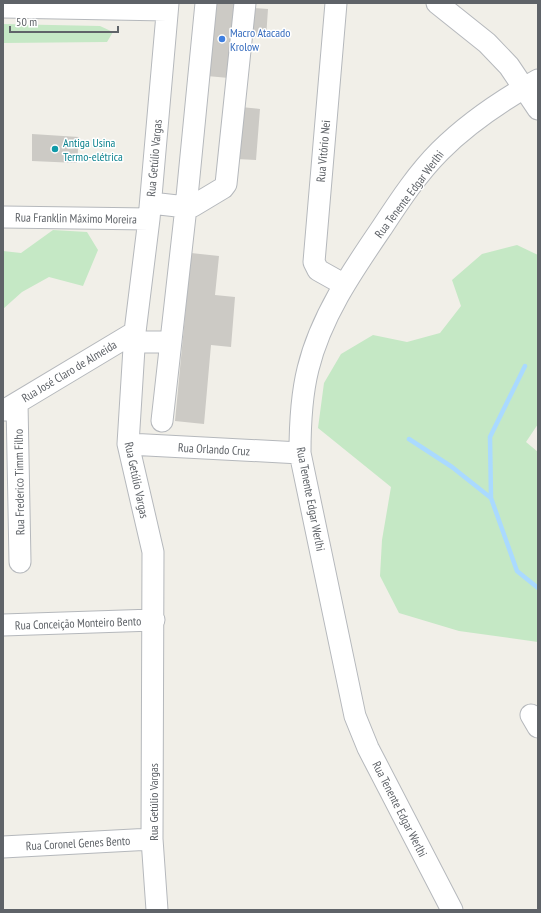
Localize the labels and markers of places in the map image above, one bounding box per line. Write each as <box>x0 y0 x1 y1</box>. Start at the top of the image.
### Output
place label: Macro Atacado Krolow <box>230 25 290 54</box>
marker: Macro Atacado Krolow <box>217 34 227 44</box>
place label: Antiga Usina Termo-elétrica <box>63 135 123 164</box>
marker: Antiga Usina Termo-elétrica <box>50 144 60 154</box>

